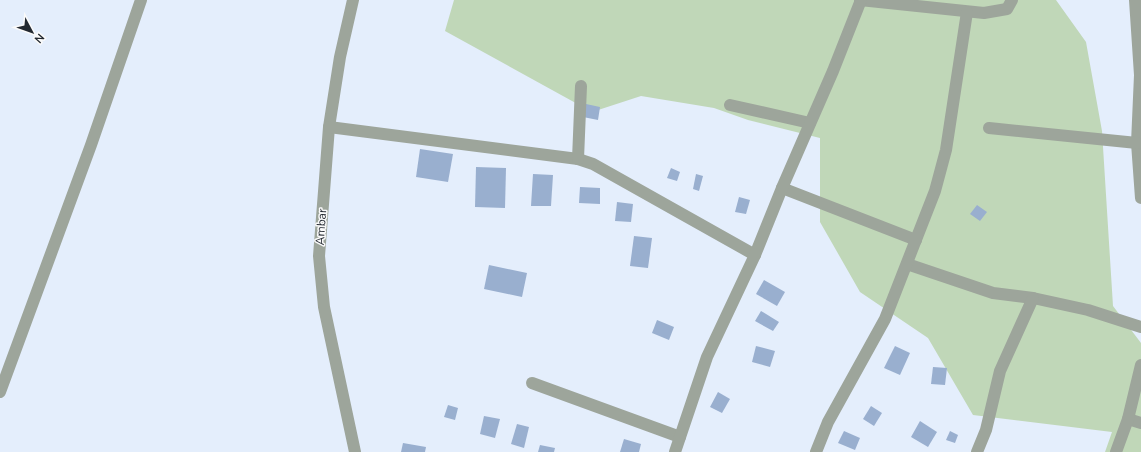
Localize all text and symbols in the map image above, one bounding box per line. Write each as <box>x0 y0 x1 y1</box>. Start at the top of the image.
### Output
north arrow <box>12 12 52 52</box>
text: N <box>31 30 48 46</box>
street label: Ambar <box>312 207 330 246</box>

